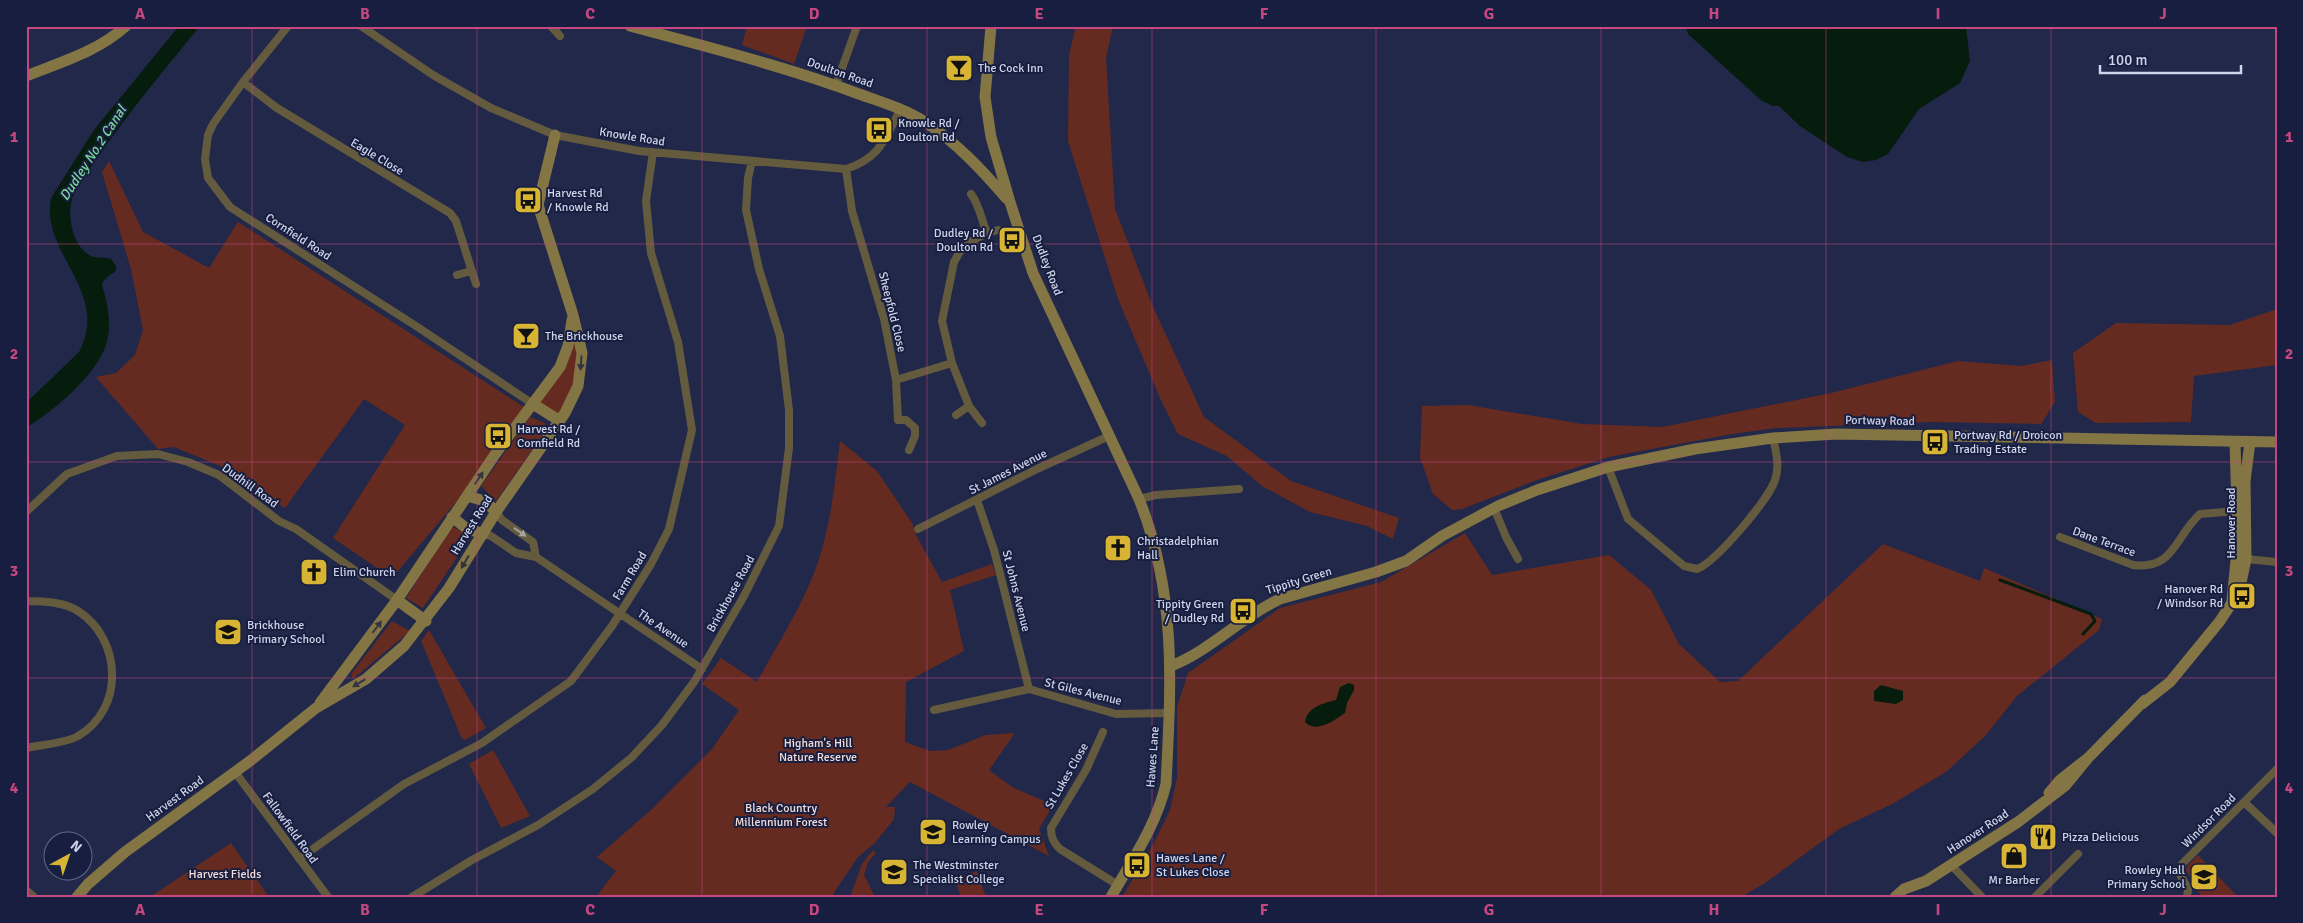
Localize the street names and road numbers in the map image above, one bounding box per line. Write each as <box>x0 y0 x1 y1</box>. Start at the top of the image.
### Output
street label: Doulton Road <box>805 55 875 91</box>
street label: Knowle Road <box>598 124 666 150</box>
street label: Eagle Close <box>348 135 406 179</box>
street label: Cornfield Road <box>262 210 334 264</box>
street label: Dudley Road <box>1029 232 1065 298</box>
street label: Sheepfold Close <box>875 270 909 354</box>
street label: Portway Road <box>1845 413 1915 429</box>
street label: St James Avenue <box>966 446 1050 498</box>
street label: Dudhill Road <box>219 461 281 511</box>
street label: Hanover Road <box>2224 488 2239 558</box>
street label: Harvest Road <box>448 492 496 558</box>
street label: Dane Terrace <box>2070 524 2138 560</box>
street label: Farm Road <box>610 549 650 603</box>
street label: St Johns Avenue <box>999 549 1033 633</box>
street label: Brickhouse Road <box>704 553 758 635</box>
street label: Tippity Green <box>1264 564 1334 598</box>
street label: The Avenue <box>635 606 691 652</box>
street label: St Giles Avenue <box>1043 675 1123 709</box>
street label: Hawes Lane <box>1143 726 1163 788</box>
street label: St Lukes Close <box>1042 740 1092 812</box>
street label: Harvest Road <box>143 773 207 825</box>
street label: Fallowfield Road <box>259 789 321 867</box>
street label: Windsor Road <box>2179 791 2239 851</box>
street label: Hanover Road <box>1944 806 2012 858</box>

